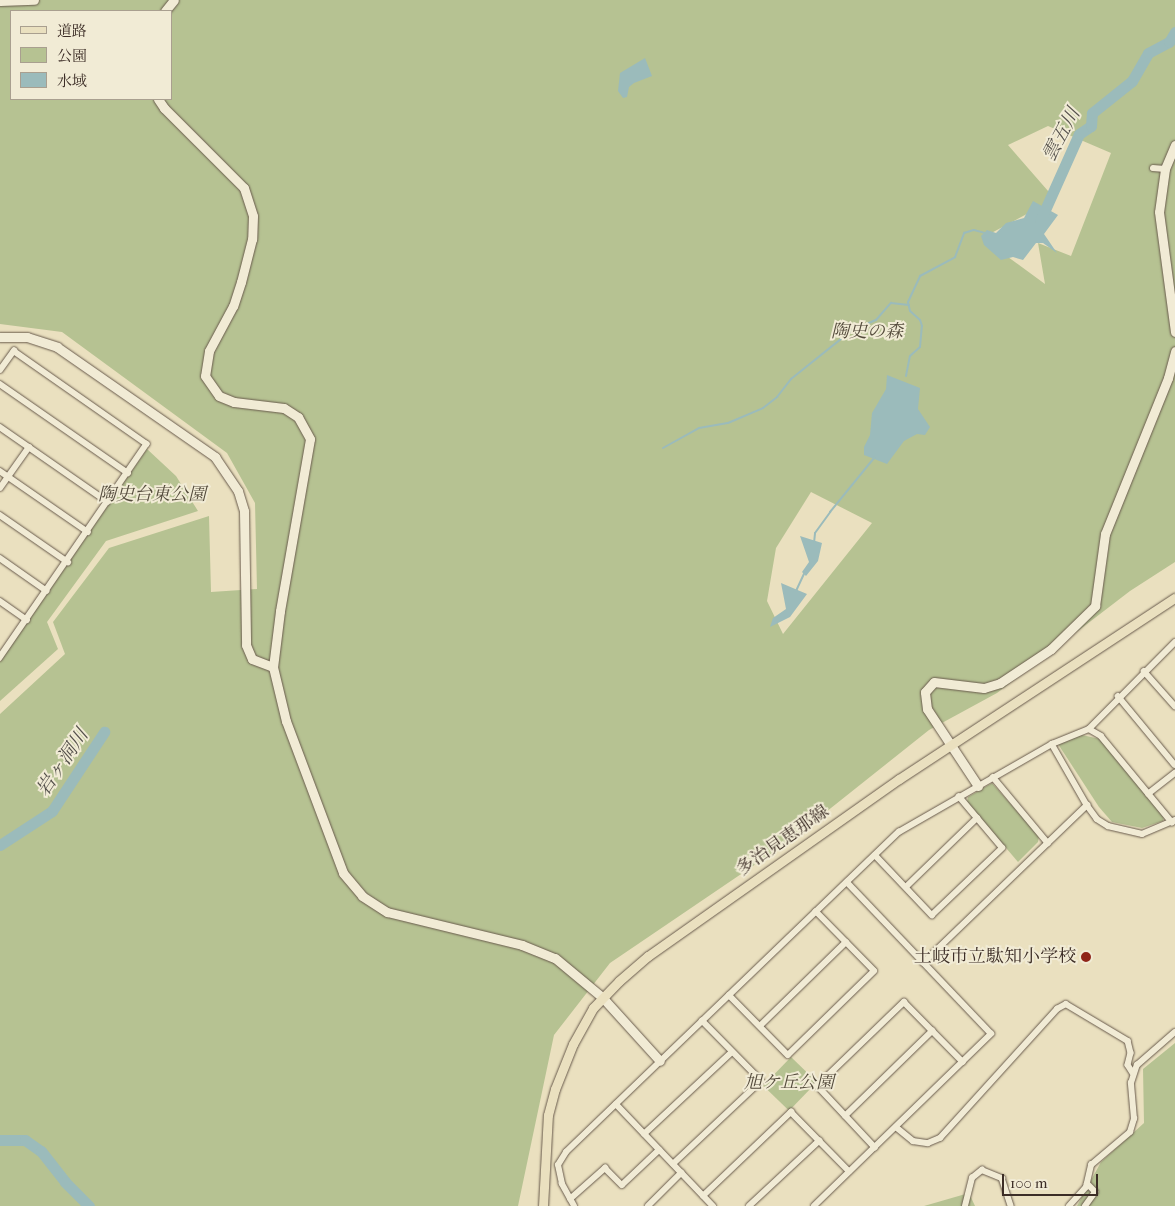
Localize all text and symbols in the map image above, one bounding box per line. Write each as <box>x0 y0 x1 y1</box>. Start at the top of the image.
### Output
legend <box>10 10 172 100</box>
text: 道路 <box>57 22 87 40</box>
text: 公園 <box>57 47 87 65</box>
text: 水域 <box>57 72 87 90</box>
water label: 雲五川 <box>1039 104 1085 166</box>
park label: 陶史の森 <box>831 321 903 343</box>
park label: 陶史台東公園 <box>98 484 206 506</box>
water label: 岩ヶ洞川 <box>32 725 94 801</box>
street label: 多治見恵那線 <box>733 801 833 881</box>
place label: 土岐市立駄知小学校 <box>914 946 1076 968</box>
marker: 土岐市立駄知小学校 <box>1080 951 1092 963</box>
park label: 旭ケ丘公園 <box>744 1072 834 1094</box>
scale bar <box>1005 1164 1101 1196</box>
text: 100 m <box>1010 1174 1048 1192</box>

